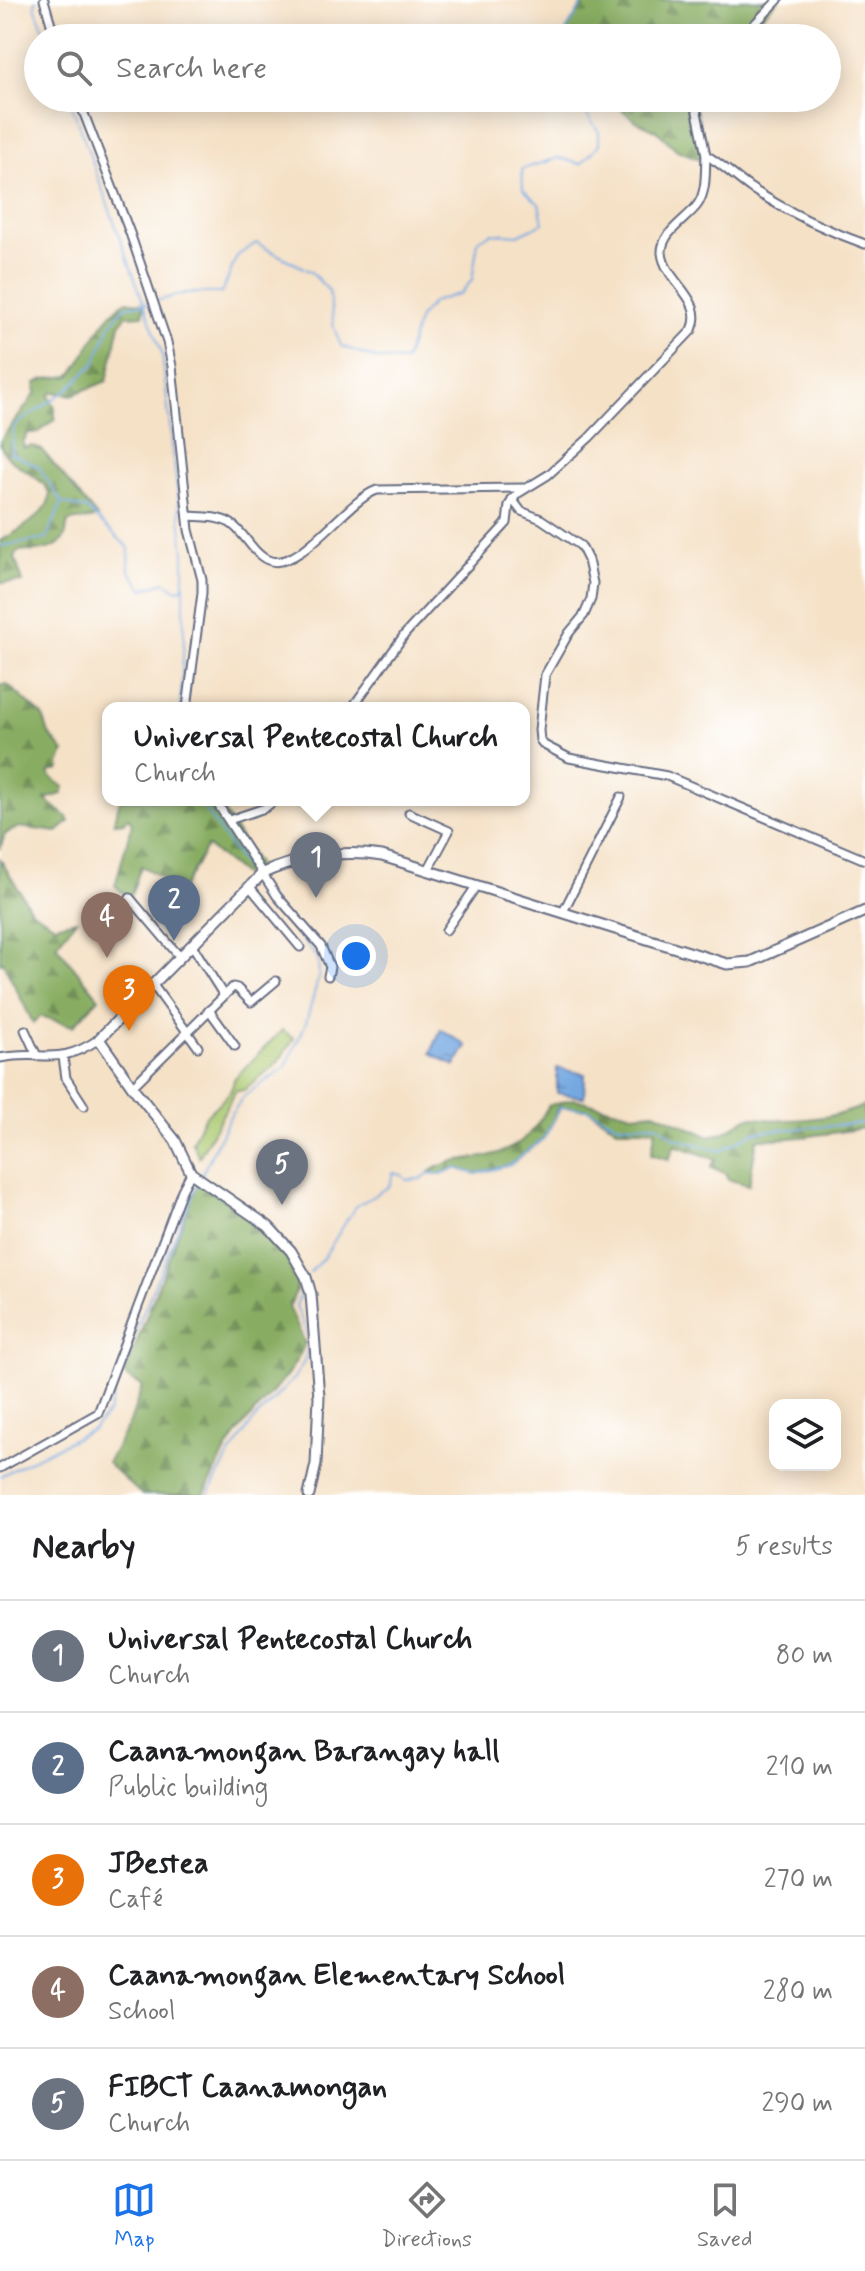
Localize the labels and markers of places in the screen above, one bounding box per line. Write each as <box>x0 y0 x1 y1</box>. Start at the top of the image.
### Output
pin: 1 <box>290 832 342 898</box>
pin: 2 <box>148 875 200 941</box>
pin: 4 <box>81 892 133 958</box>
pin: 3 <box>103 965 155 1031</box>
pin: 5 <box>256 1139 308 1205</box>

